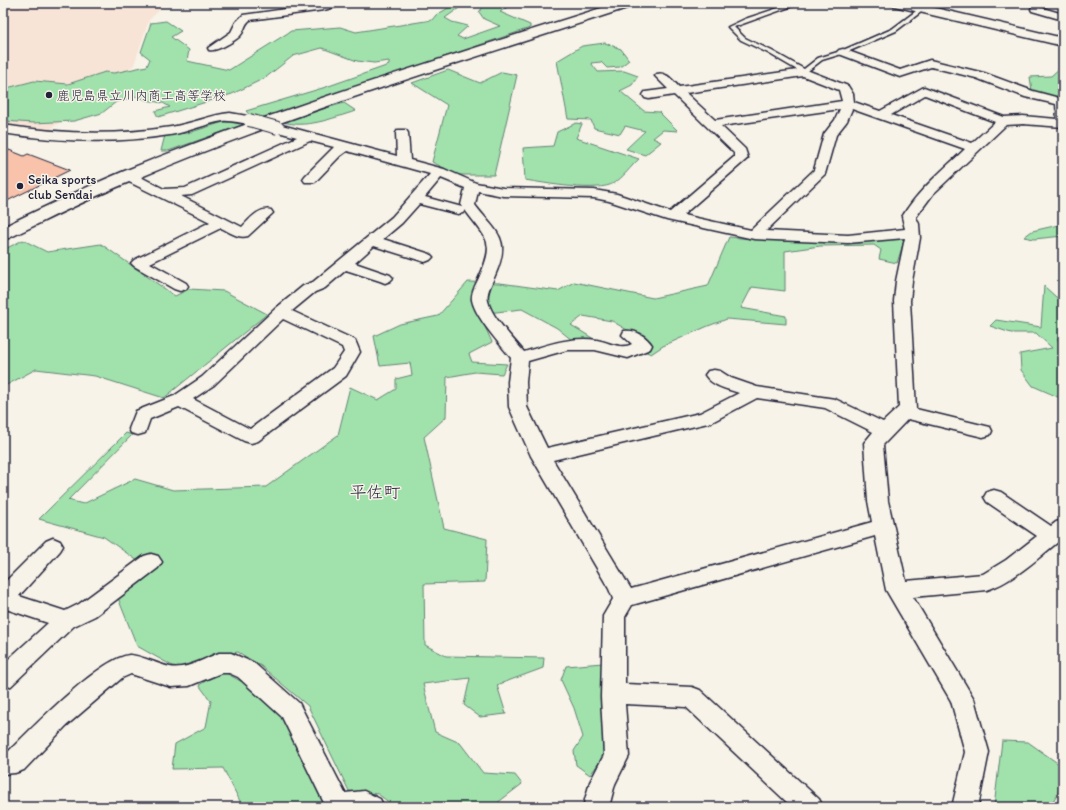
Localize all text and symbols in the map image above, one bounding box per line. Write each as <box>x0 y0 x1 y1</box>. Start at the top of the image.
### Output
place label: 鹿児島県立川内商工高等学校 <box>57 88 226 103</box>
marker: 鹿児島県立川内商工高等学校 <box>44 90 54 100</box>
place label: Seika sports club Sendai <box>28 172 97 202</box>
marker: Seika sports club Sendai <box>15 181 25 191</box>
district label: 平佐町 <box>350 482 401 502</box>

